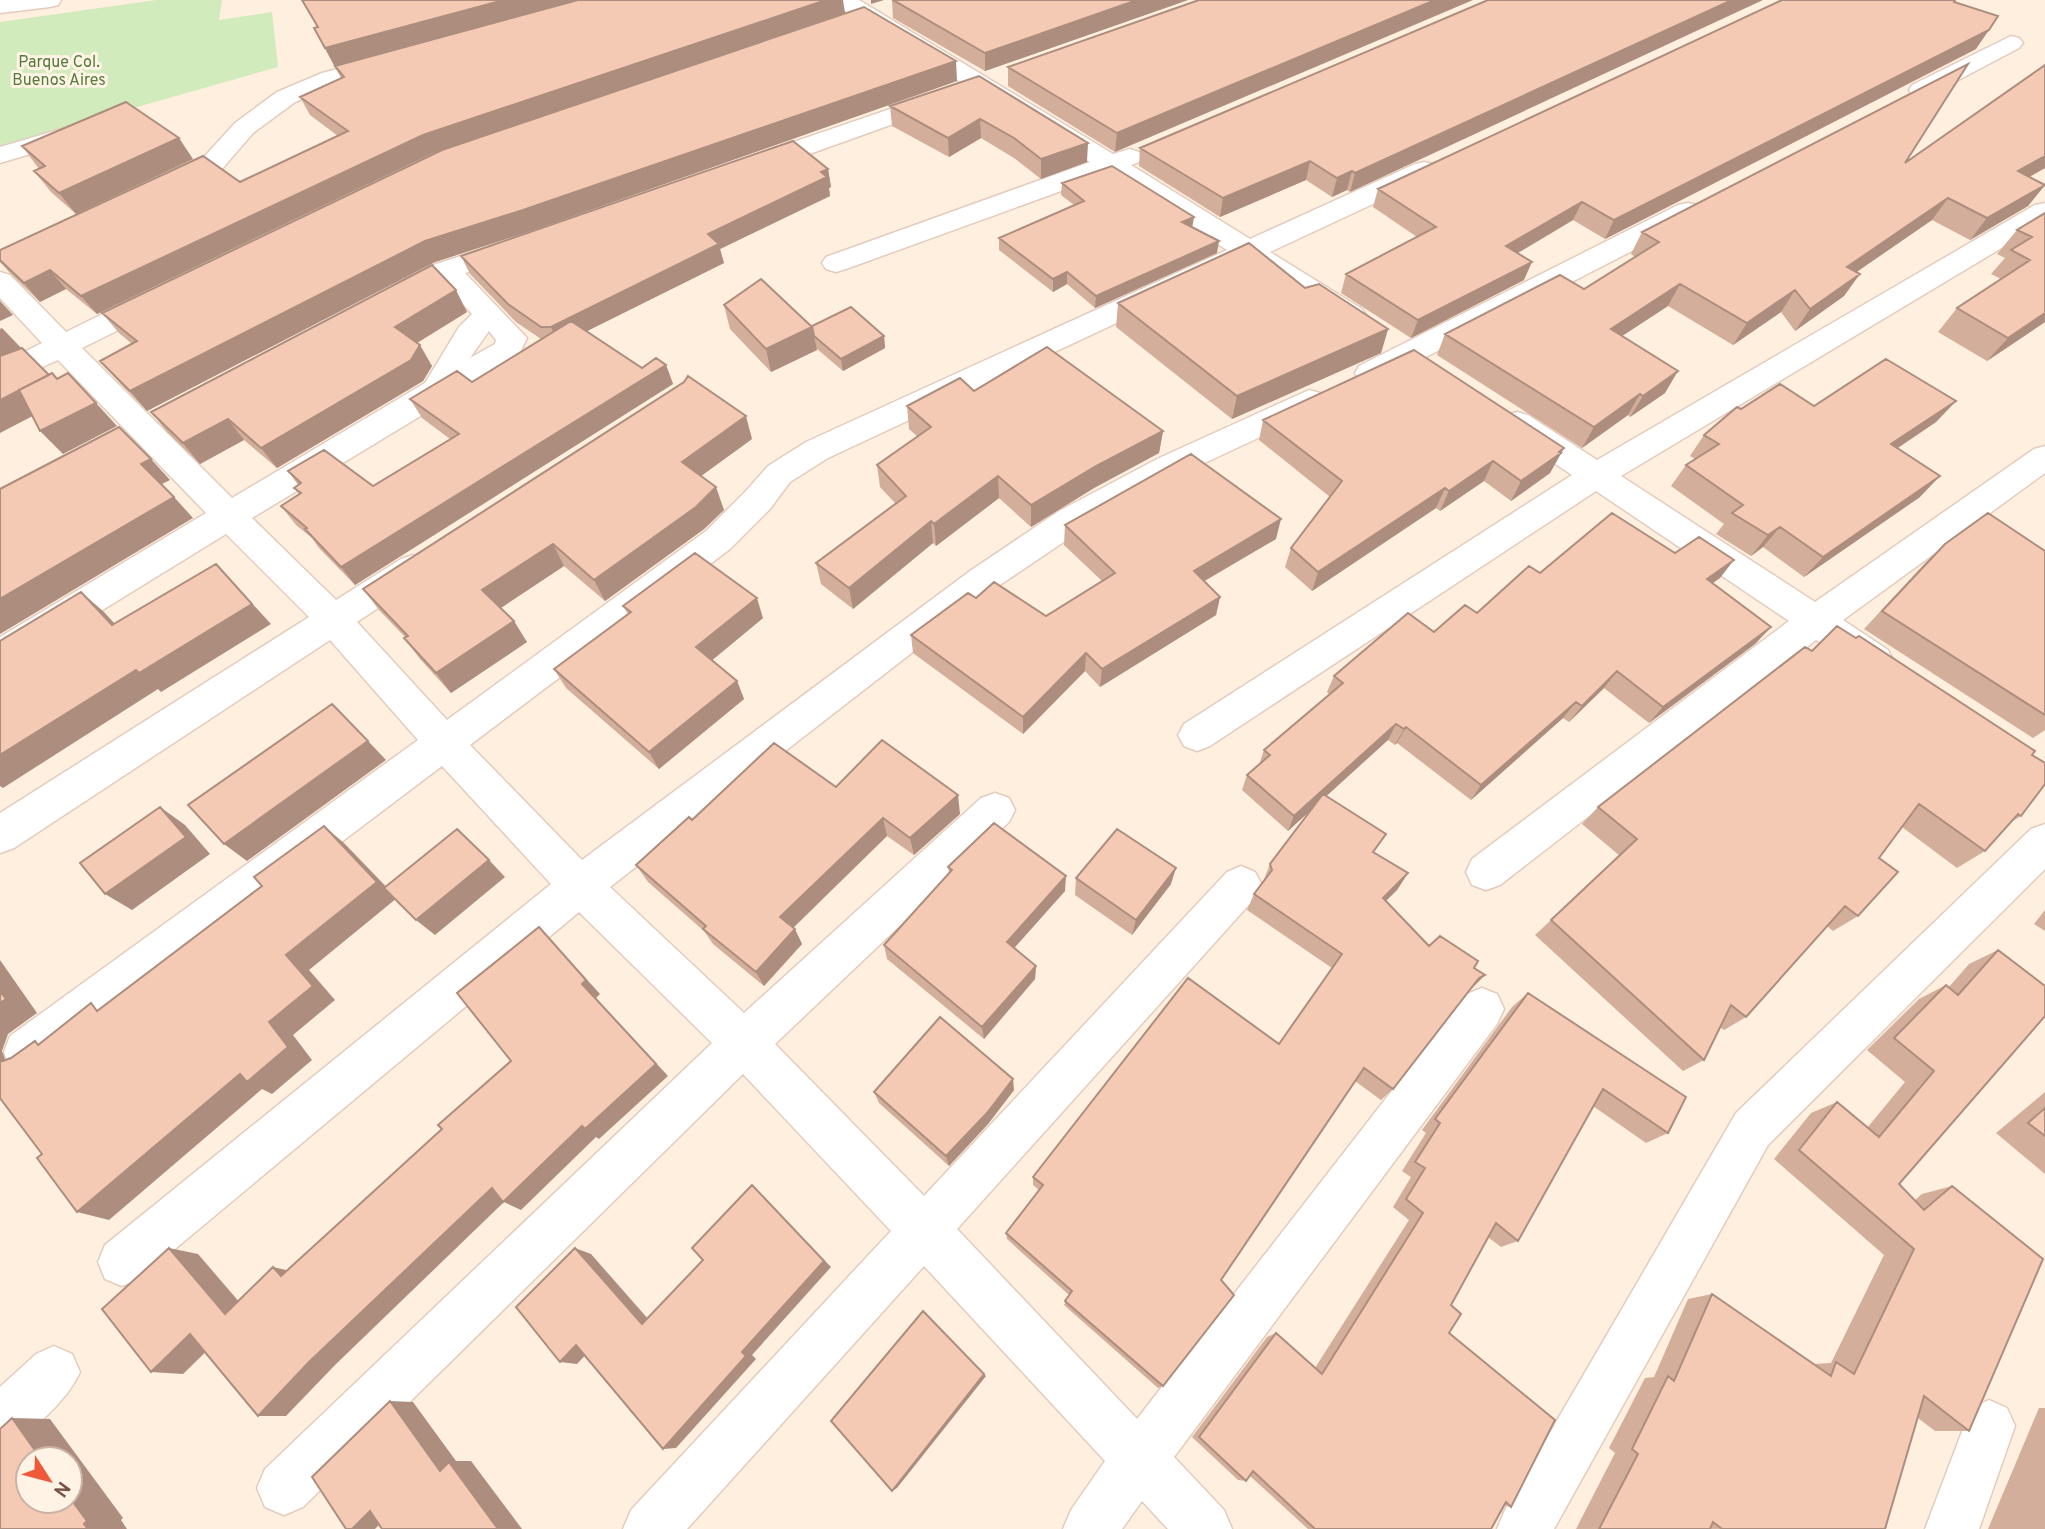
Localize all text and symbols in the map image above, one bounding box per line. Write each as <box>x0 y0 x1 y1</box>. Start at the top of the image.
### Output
park label: Parque Col. Buenos Aires <box>12 53 106 91</box>
north arrow <box>14 1445 84 1515</box>
text: N <box>47 1476 75 1501</box>

